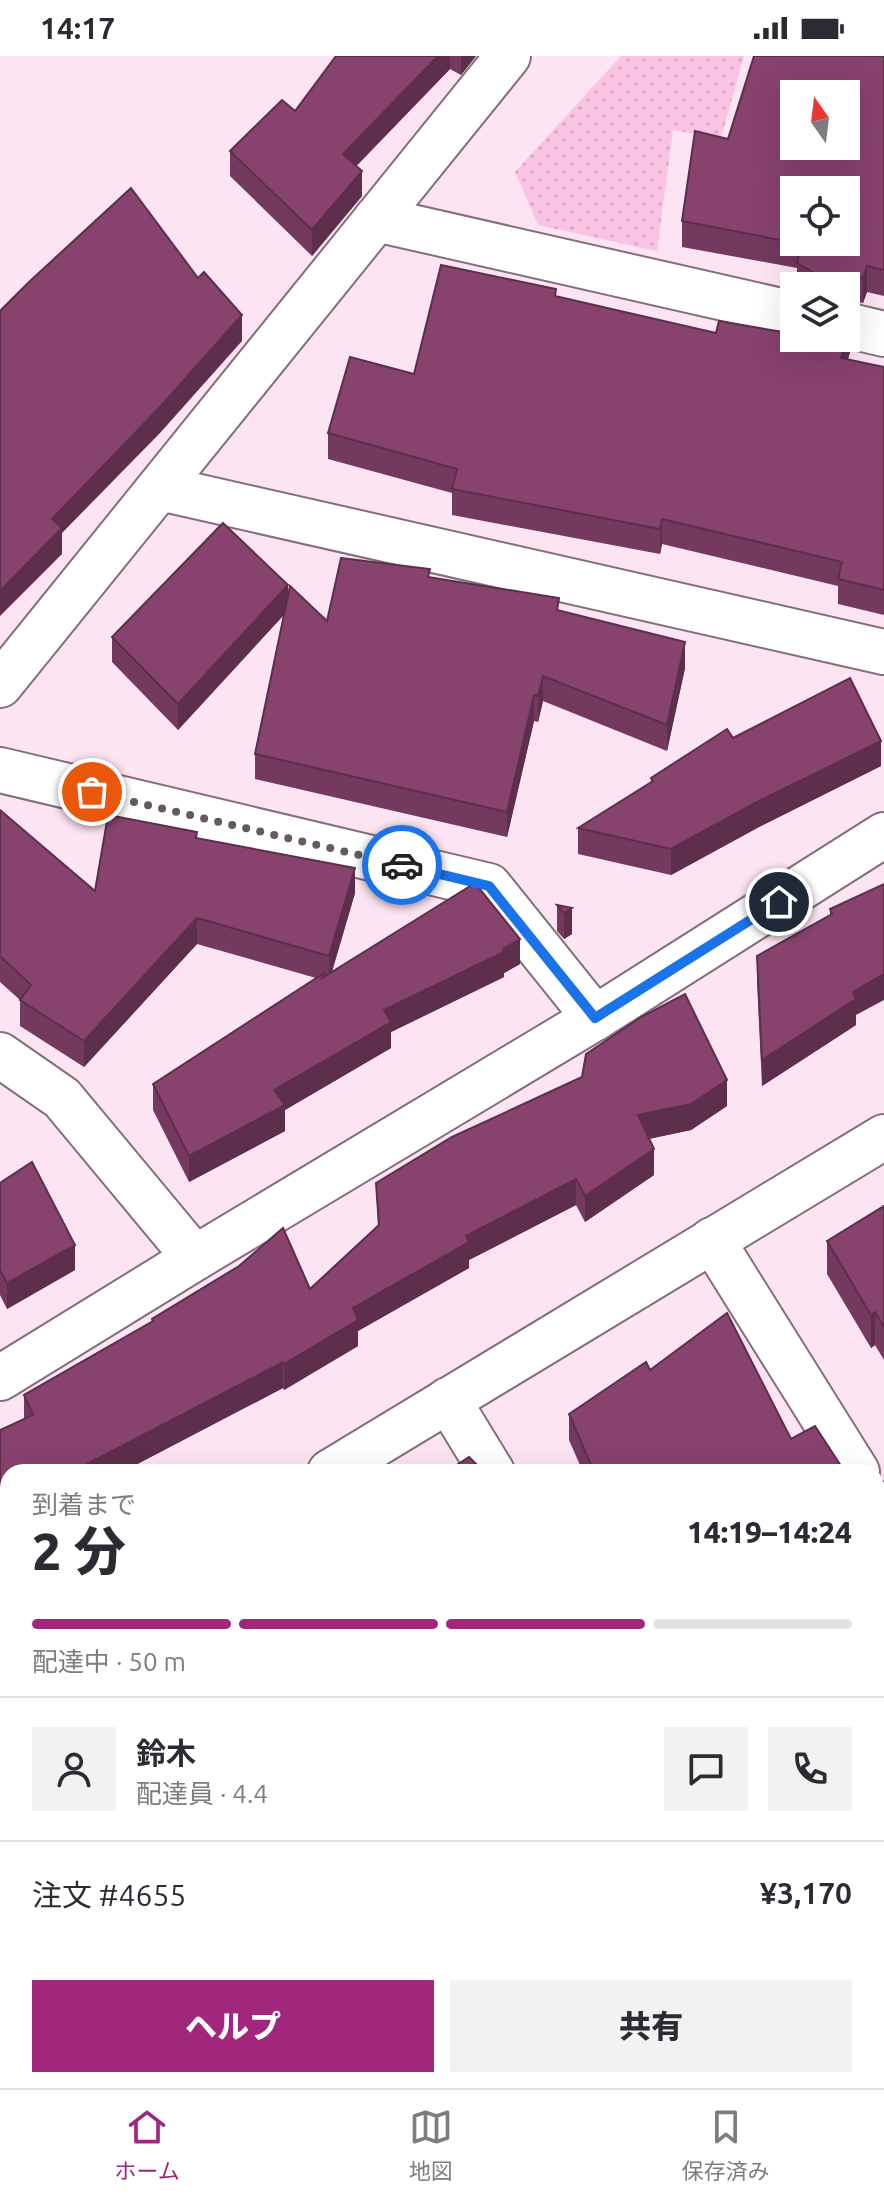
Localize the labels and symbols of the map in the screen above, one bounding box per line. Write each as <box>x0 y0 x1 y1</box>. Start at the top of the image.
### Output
north arrow <box>780 80 860 160</box>
pin <box>58 758 126 826</box>
courier <box>362 825 442 905</box>
pin <box>745 868 813 936</box>

